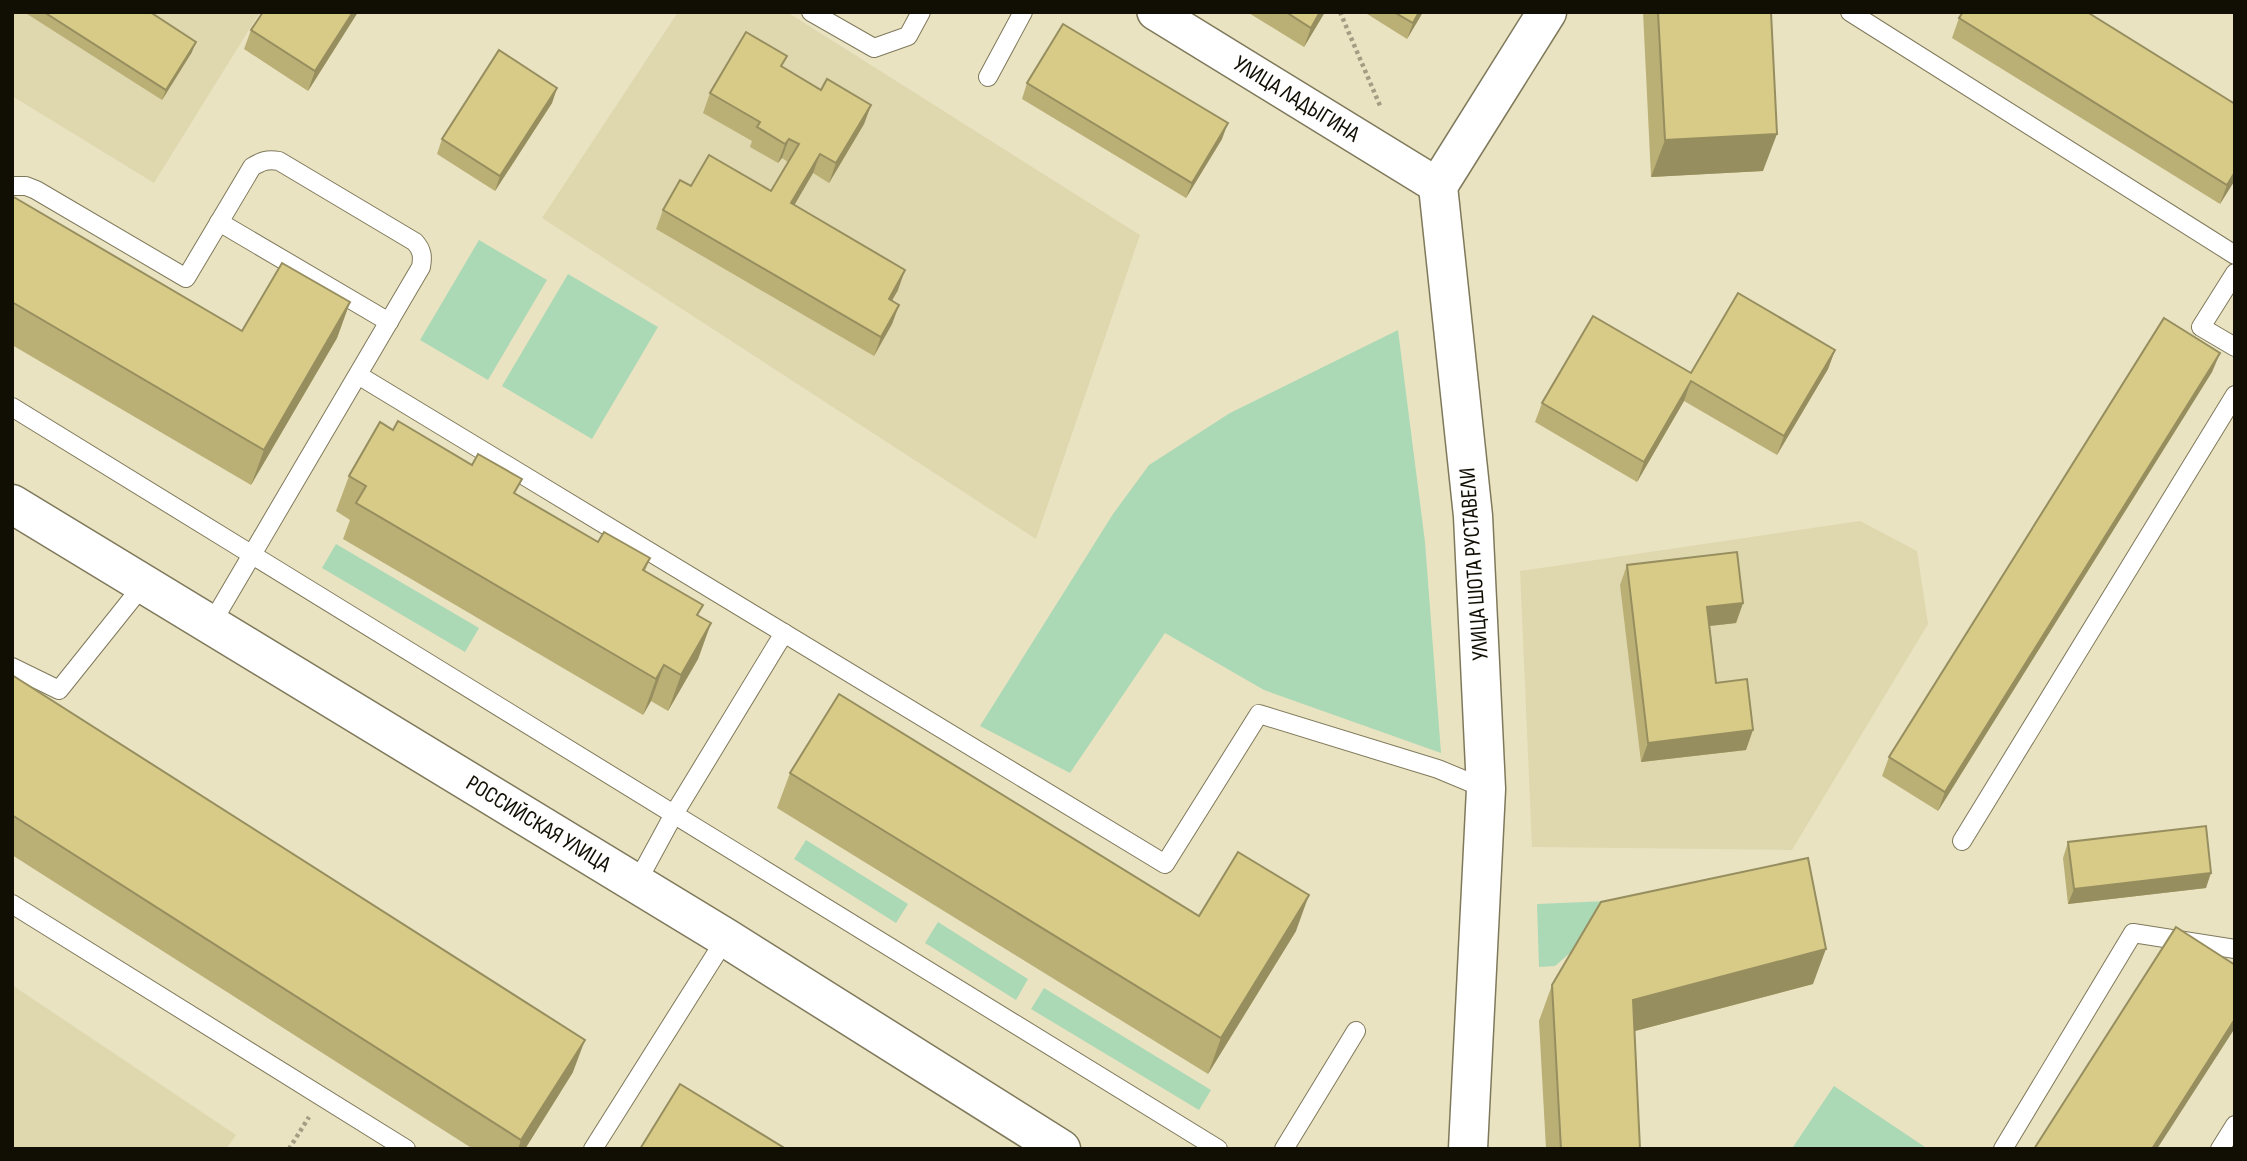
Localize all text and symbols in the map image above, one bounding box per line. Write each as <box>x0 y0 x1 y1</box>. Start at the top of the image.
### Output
street label: УЛИЦА ЛАДЫГИНА <box>1228 50 1365 148</box>
street label: УЛИЦА ШОТА РУСТАВЕЛИ <box>1453 467 1495 661</box>
street label: РОССИЙСКАЯ УЛИЦА <box>461 769 616 879</box>

